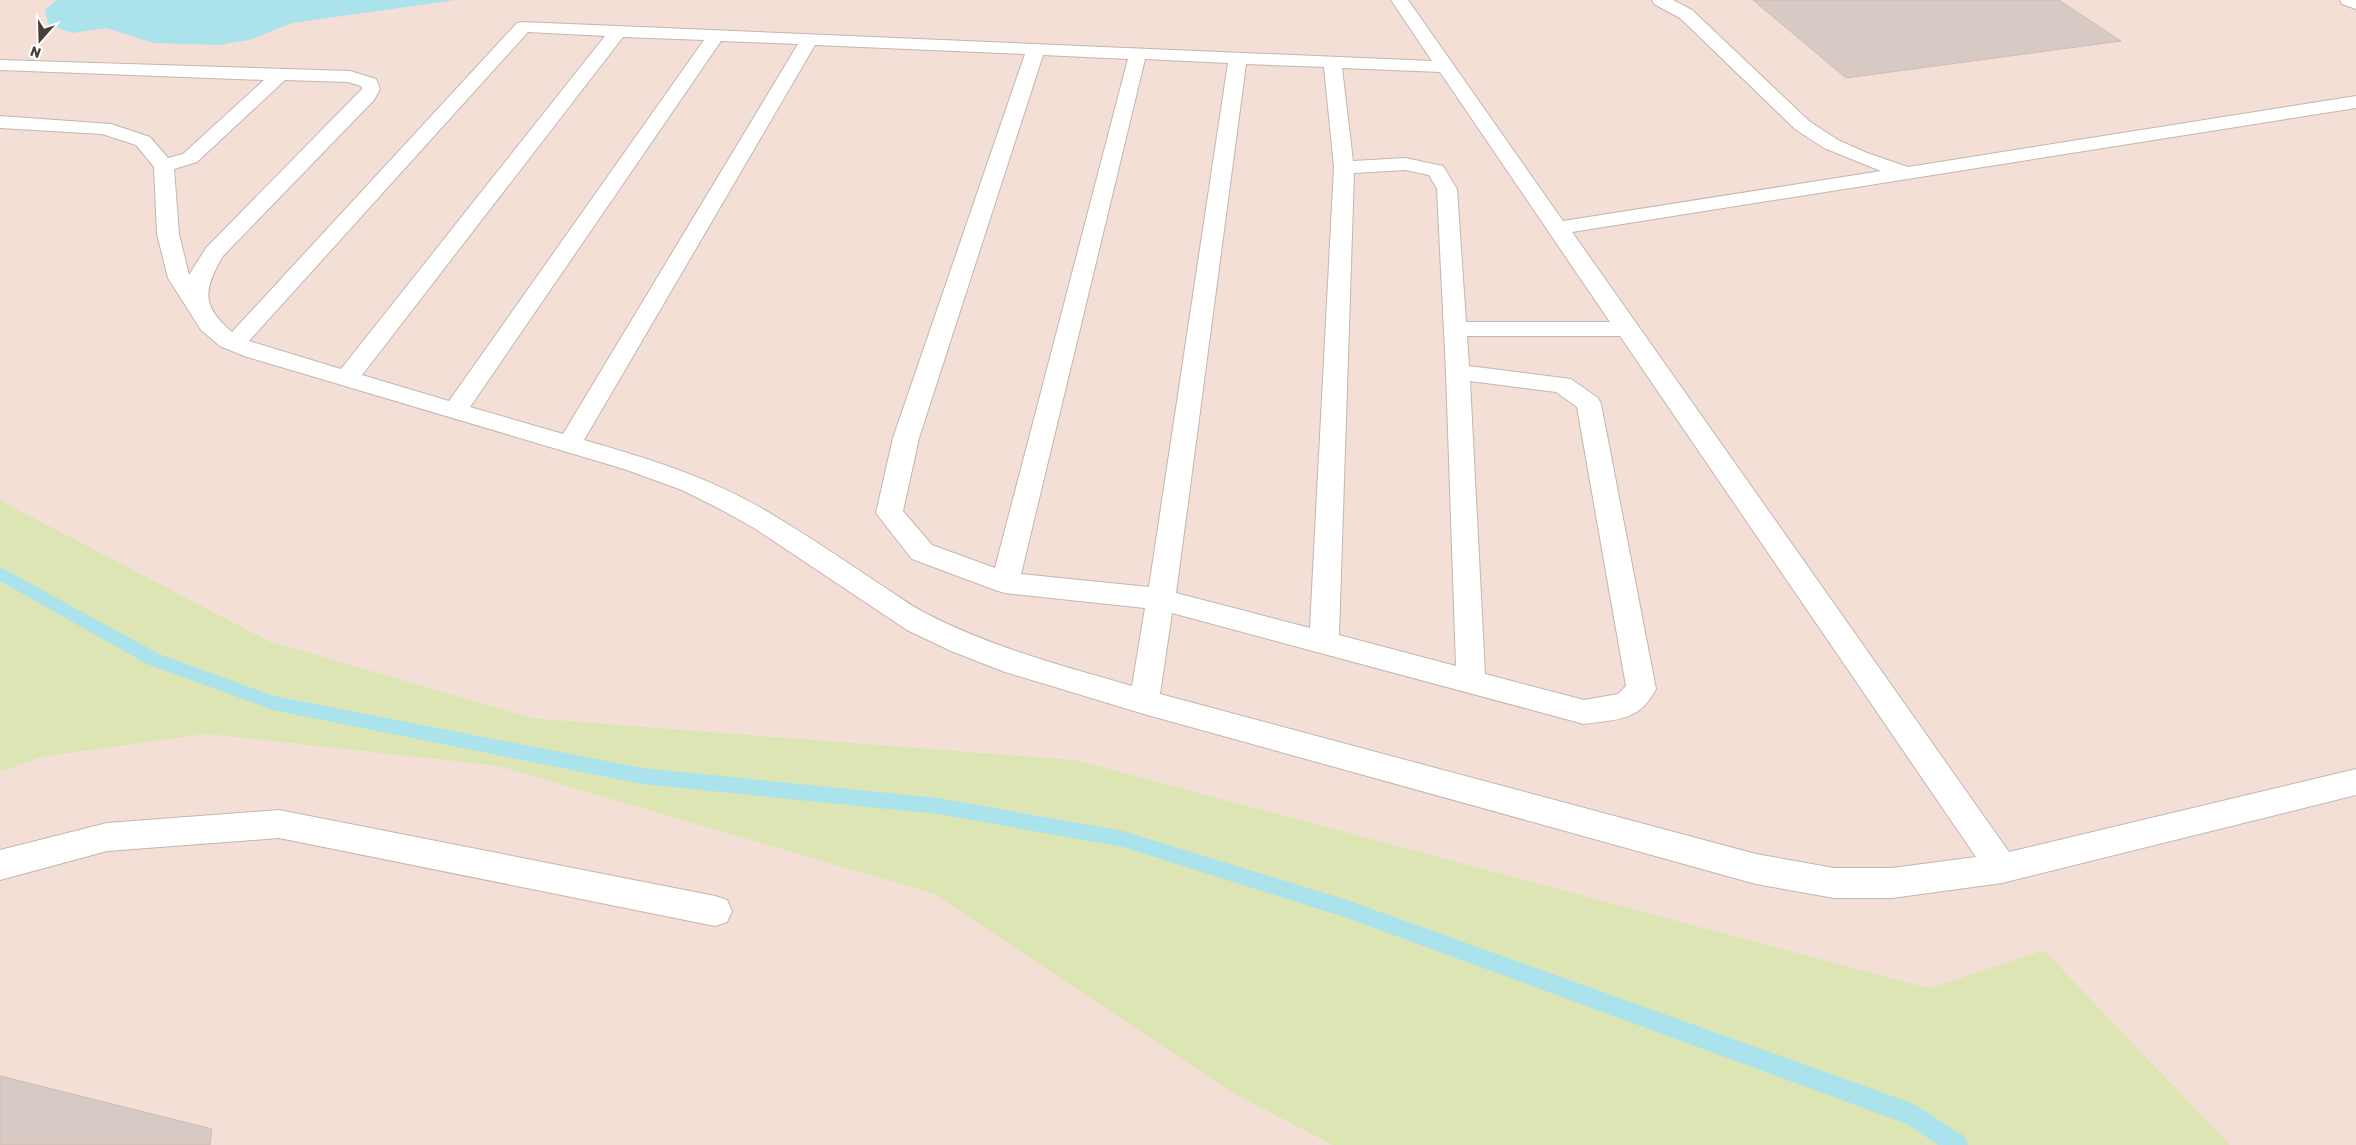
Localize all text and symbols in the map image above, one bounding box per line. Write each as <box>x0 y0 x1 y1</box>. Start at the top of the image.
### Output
north arrow <box>15 15 65 65</box>
text: N <box>28 42 43 61</box>

